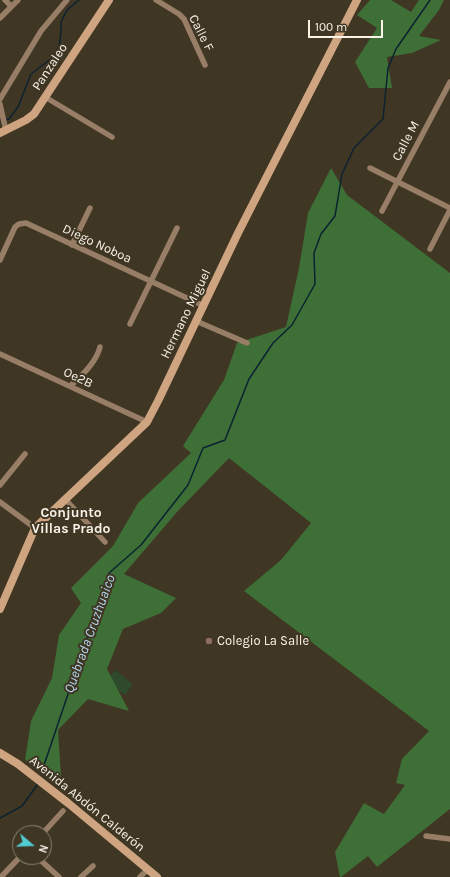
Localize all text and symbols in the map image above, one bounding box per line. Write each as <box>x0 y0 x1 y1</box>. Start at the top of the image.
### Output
street label: Calle F <box>185 12 217 54</box>
scale bar <box>310 12 385 38</box>
text: 100 m <box>315 20 347 34</box>
street label: Panzaleo <box>29 41 71 93</box>
street label: Calle M <box>389 118 423 164</box>
street label: Diego Noboa <box>60 221 134 267</box>
street label: Hermano Miguel <box>158 267 214 361</box>
street label: Oe2B <box>61 364 95 392</box>
district label: Conjunto Villas Prado <box>31 505 111 538</box>
water label: Quebrada Cruzhuaico <box>61 573 119 695</box>
place label: Colegio La Salle <box>217 633 309 649</box>
marker: Colegio La Salle <box>204 636 214 646</box>
street label: Avenida Abdón Calderón <box>26 753 148 855</box>
north arrow <box>12 825 52 865</box>
text: N <box>35 843 50 855</box>

